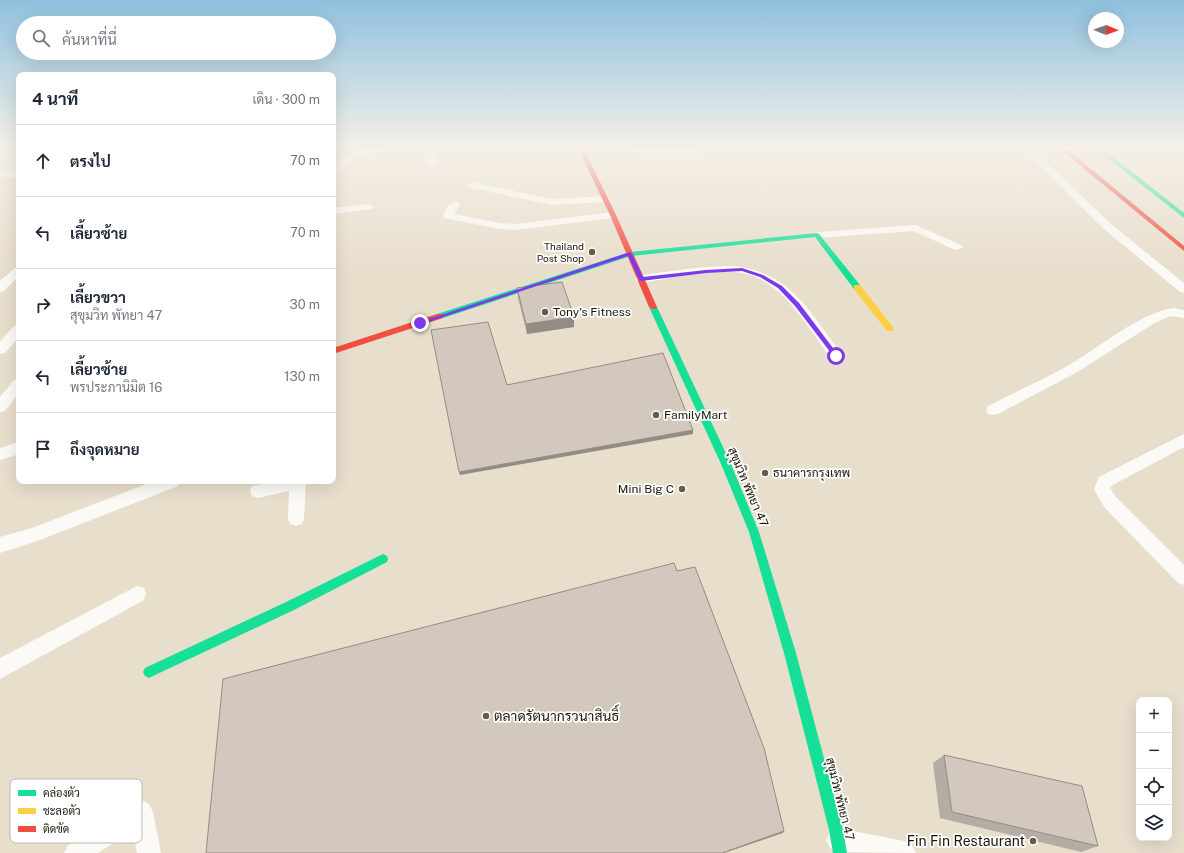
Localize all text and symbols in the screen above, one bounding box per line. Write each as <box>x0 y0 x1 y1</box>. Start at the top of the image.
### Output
north arrow <box>1088 12 1124 48</box>
search box <box>16 16 336 60</box>
icon: search <box>30 27 52 49</box>
text: ค้นหาที่นี่ <box>62 31 117 48</box>
text: 4 นาที <box>32 89 78 109</box>
text: เดิน · 300 m <box>252 92 320 107</box>
icon: ahead <box>32 150 54 172</box>
text: ตรงไป <box>70 153 111 170</box>
text: 70 m <box>290 153 320 168</box>
icon: left <box>32 222 54 244</box>
text: เลี้ยวซ้าย <box>70 225 127 242</box>
text: 70 m <box>290 225 320 240</box>
place label: Thailand Post Shop <box>537 240 584 264</box>
marker: Thailand Post Shop <box>587 247 597 257</box>
text: เลี้ยวขวา <box>70 289 126 306</box>
icon: right <box>32 294 54 316</box>
text: 30 m <box>290 297 320 312</box>
place label: Tony's Fitness <box>553 305 631 319</box>
marker: Tony's Fitness <box>540 307 550 317</box>
text: สุขุมวิท พัทยา 47 <box>70 308 162 323</box>
route end <box>411 314 429 332</box>
route start <box>827 347 845 365</box>
text: เลี้ยวซ้าย <box>70 361 127 378</box>
icon: left <box>32 366 54 388</box>
text: 130 m <box>284 369 320 384</box>
text: พรประภานิมิต 16 <box>70 380 162 395</box>
place label: FamilyMart <box>664 408 728 422</box>
marker: FamilyMart <box>651 410 661 420</box>
icon: arrive <box>32 438 54 460</box>
text: ถึงจุดหมาย <box>70 441 140 458</box>
street label: สุขุมวิท พัทยา 47 <box>723 445 771 530</box>
place label: ธนาคารกรุงเทพ <box>773 466 850 482</box>
marker: ธนาคารกรุงเทพ <box>760 468 770 478</box>
place label: Mini Big C <box>618 482 674 496</box>
marker: Mini Big C <box>677 484 687 494</box>
map controls <box>1136 697 1172 841</box>
button: + <box>1136 697 1172 733</box>
place label: ตลาดรัตนากรวนาสินธิ์ <box>494 704 619 724</box>
marker: ตลาดรัตนากรวนาสินธิ์ <box>481 711 491 721</box>
button: − <box>1136 733 1172 769</box>
street label: สุขุมวิท พัทยา 47 <box>821 756 857 843</box>
button: locate <box>1136 769 1172 805</box>
legend <box>10 779 142 843</box>
text: คล่องตัว <box>43 786 80 799</box>
text: ชะลอตัว <box>43 804 81 817</box>
button: layers <box>1136 805 1172 841</box>
text: ติดขัด <box>43 822 69 835</box>
place label: Fin Fin Restaurant <box>907 833 1025 849</box>
marker: Fin Fin Restaurant <box>1028 836 1038 846</box>

